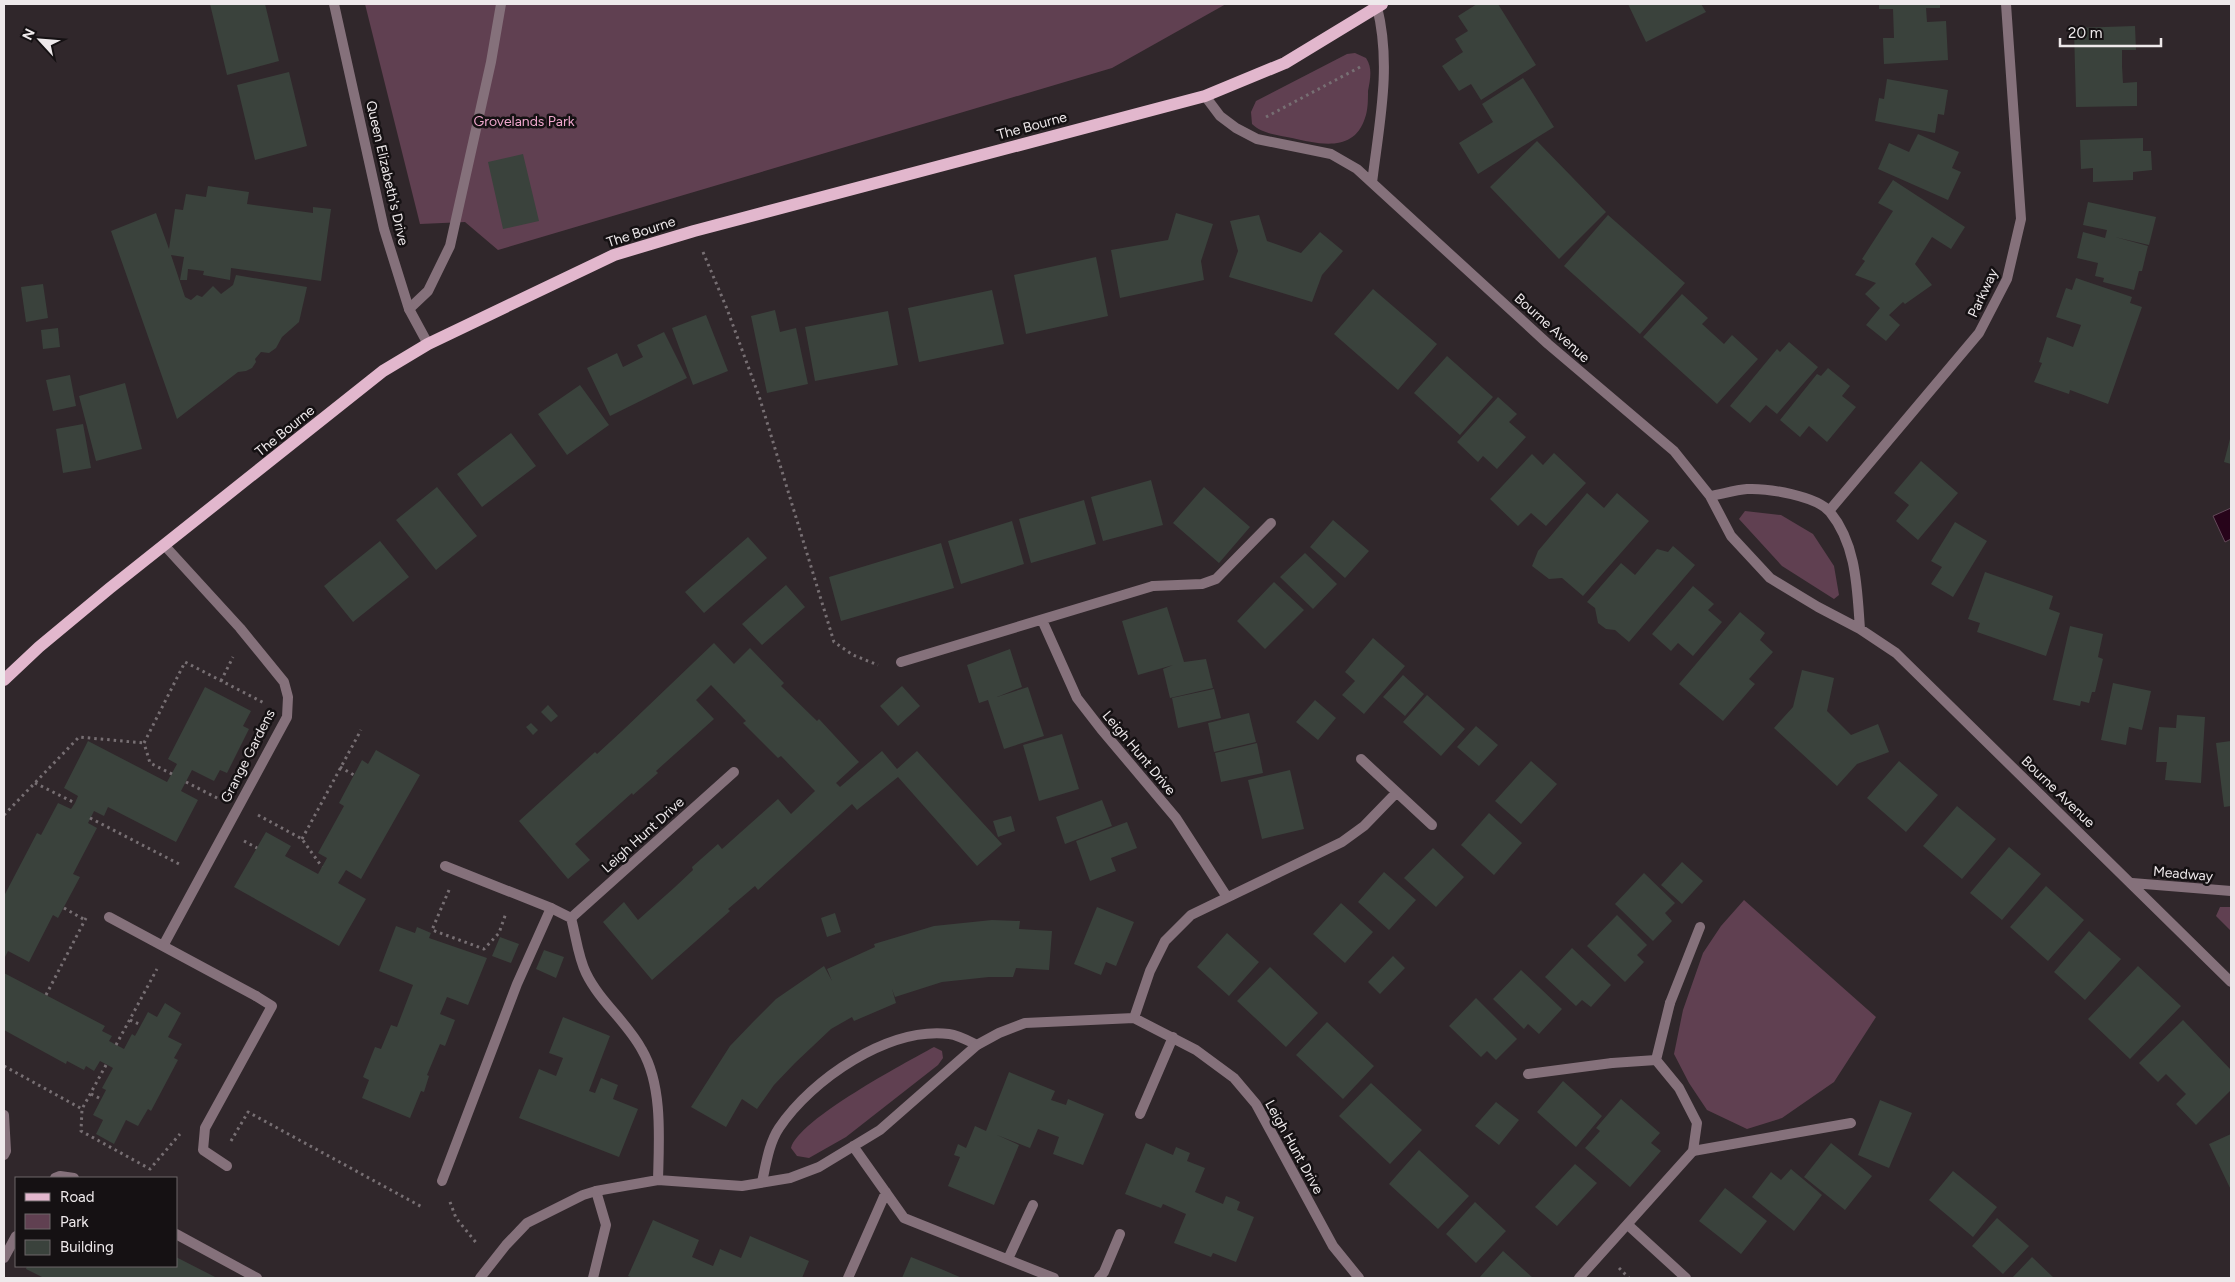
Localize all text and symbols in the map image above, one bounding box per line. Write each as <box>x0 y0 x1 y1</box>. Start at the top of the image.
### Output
north arrow <box>15 15 65 65</box>
scale bar <box>2060 15 2161 47</box>
text: 20 m <box>2068 24 2102 42</box>
text: N <box>19 26 39 43</box>
street label: Queen Elizabeth's Drive <box>362 99 412 247</box>
street label: The Bourne <box>995 108 1069 143</box>
park label: Grovelands Park <box>474 113 575 130</box>
street label: The Bourne <box>604 213 678 251</box>
street label: Parkway <box>1964 265 2002 320</box>
street label: Bourne Avenue <box>1511 290 1593 366</box>
street label: The Bourne <box>252 402 318 460</box>
street label: Grange Gardens <box>217 707 279 805</box>
street label: Leigh Hunt Drive <box>1099 707 1179 799</box>
street label: Bourne Avenue <box>2018 753 2098 832</box>
street label: Leigh Hunt Drive <box>598 793 688 876</box>
street label: Meadway <box>2152 863 2214 885</box>
street label: Leigh Hunt Drive <box>1261 1097 1327 1197</box>
legend <box>15 1177 178 1267</box>
text: Road <box>60 1188 95 1206</box>
text: Park <box>60 1213 89 1231</box>
text: Building <box>60 1238 114 1256</box>

